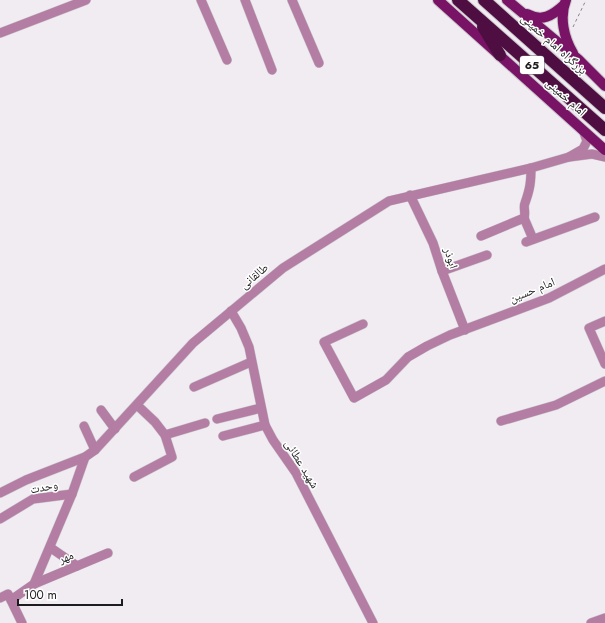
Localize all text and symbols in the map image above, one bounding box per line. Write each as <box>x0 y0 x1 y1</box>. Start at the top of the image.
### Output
street label: بزرگراه امام خمینی <box>517 9 591 79</box>
road number: 65 <box>520 56 544 74</box>
street label: امام خمینی <box>542 74 591 120</box>
street label: ابوذر <box>439 244 463 271</box>
street label: طالقانی <box>236 259 272 293</box>
street label: امام حسین <box>506 273 558 307</box>
street label: شهید عطائی <box>280 436 324 492</box>
street label: وحدت <box>28 475 60 499</box>
street label: مهر <box>55 546 76 569</box>
scale bar <box>18 581 122 607</box>
text: 100 m <box>24 586 57 604</box>

